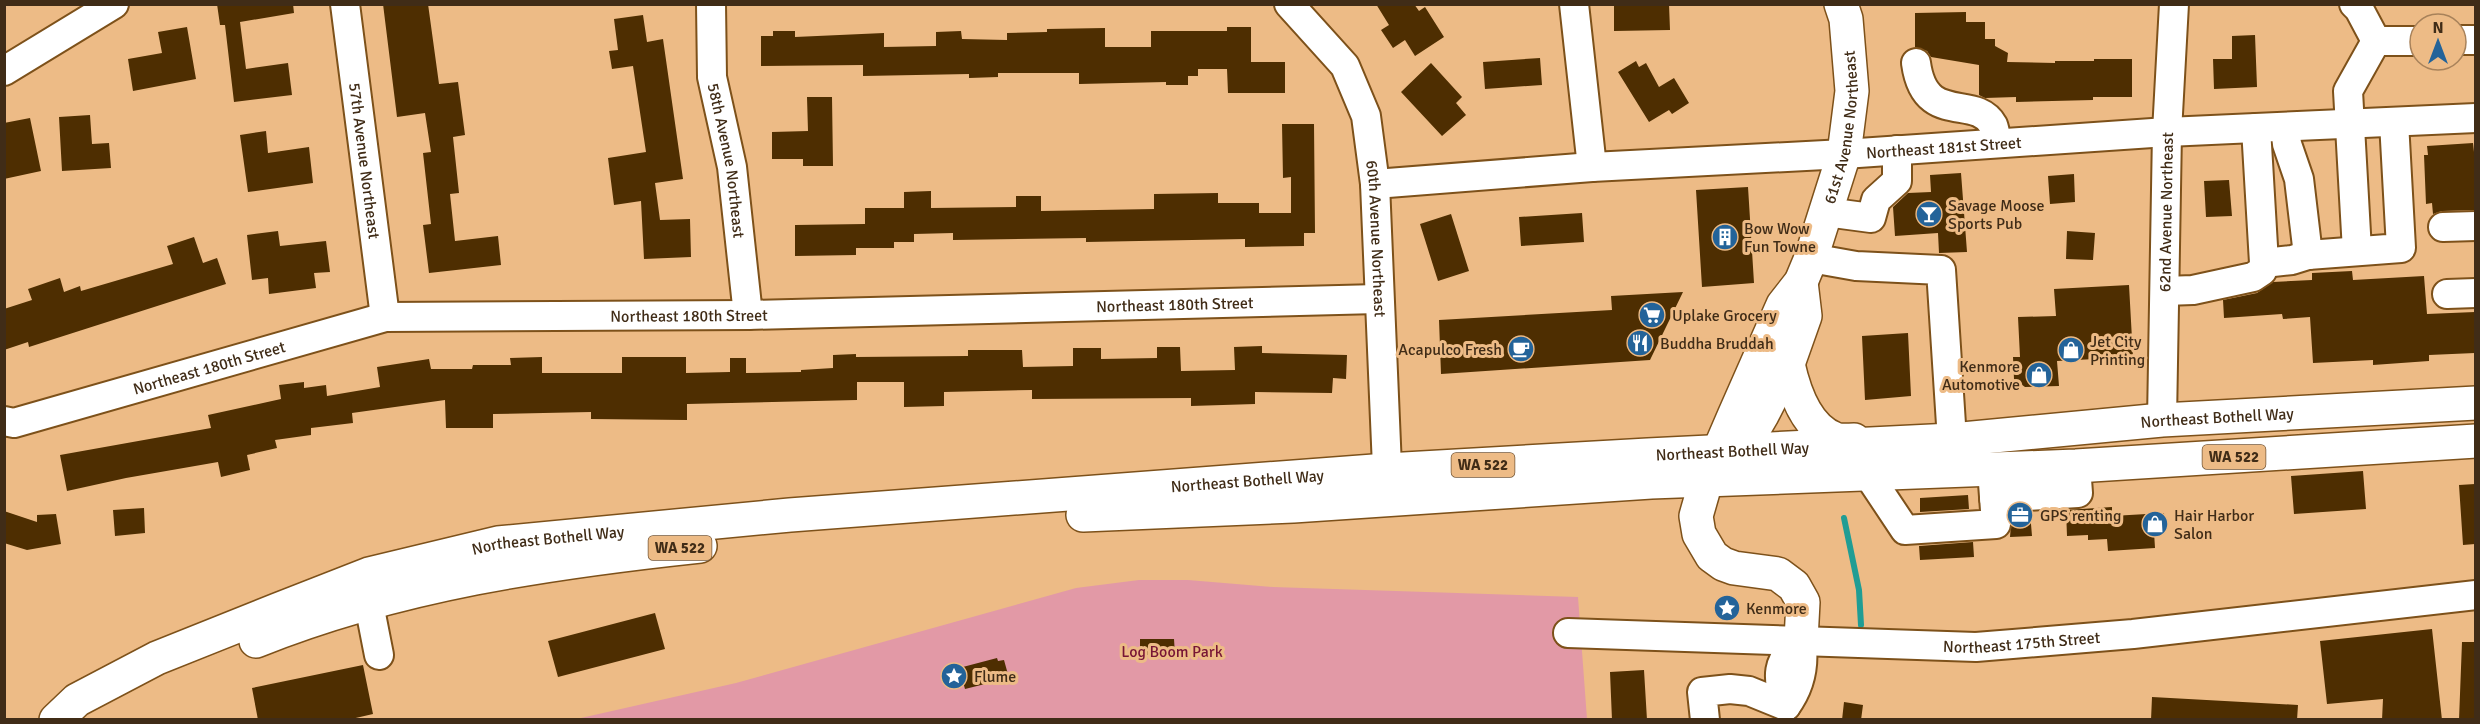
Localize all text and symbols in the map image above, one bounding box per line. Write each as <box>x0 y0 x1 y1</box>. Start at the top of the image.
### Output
north arrow <box>2408 12 2468 72</box>
text: N <box>2432 18 2444 38</box>
street label: 61st Avenue Northeast <box>1820 49 1863 206</box>
street label: 58th Avenue Northeast <box>703 81 749 240</box>
street label: 57th Avenue Northeast <box>344 82 384 241</box>
street label: 62nd Avenue Northeast <box>2155 131 2178 292</box>
street label: Northeast 181st Street <box>1865 133 2023 163</box>
street label: 60th Avenue Northeast <box>1361 159 1390 318</box>
place label: Savage Moose Sports Pub <box>1948 196 2045 234</box>
bar icon: Savage Moose Sports Pub <box>1914 199 1944 229</box>
place label: Bow Wow Fun Towne <box>1744 219 1816 257</box>
building icon: Bow Wow Fun Towne <box>1710 222 1740 252</box>
street label: Northeast 180th Street <box>1096 293 1254 317</box>
supermarket icon: Uplake Grocery <box>1637 300 1667 330</box>
street label: Northeast 180th Street <box>610 305 768 327</box>
place label: Uplake Grocery <box>1672 306 1777 326</box>
restaurant icon: Buddha Bruddah <box>1625 328 1655 358</box>
place label: Jet City Printing <box>2090 332 2145 370</box>
cafe icon: Acapulco Fresh <box>1506 334 1536 364</box>
place label: Buddha Bruddah <box>1660 334 1774 354</box>
shop icon: Jet City Printing <box>2056 335 2086 365</box>
street label: Northeast 180th Street <box>131 337 288 400</box>
place label: Acapulco Fresh <box>1398 340 1502 360</box>
place label: Kenmore Automotive <box>1942 357 2020 395</box>
shop icon: Kenmore Automotive <box>2024 360 2054 390</box>
street label: Northeast Bothell Way <box>2140 404 2295 433</box>
street label: Northeast Bothell Way <box>1655 438 1810 466</box>
road number: WA 522 <box>2202 445 2266 469</box>
road number: WA 522 <box>1452 453 1514 477</box>
street label: Northeast Bothell Way <box>1170 466 1325 497</box>
office icon: GPS renting <box>2005 500 2035 530</box>
place label: GPS renting <box>2040 506 2121 526</box>
place label: Hair Harbor Salon <box>2174 506 2254 544</box>
shop icon: Hair Harbor Salon <box>2140 509 2170 539</box>
street label: Northeast Bothell Way <box>470 522 626 560</box>
road number: WA 522 <box>648 536 712 560</box>
place icon: Kenmore <box>1712 593 1742 623</box>
place label: Kenmore <box>1746 599 1807 619</box>
street label: Northeast 175th Street <box>1943 628 2101 658</box>
park label: Log Boom Park <box>1121 642 1223 662</box>
place icon: Flume <box>939 661 969 691</box>
place label: Flume <box>974 667 1016 687</box>

